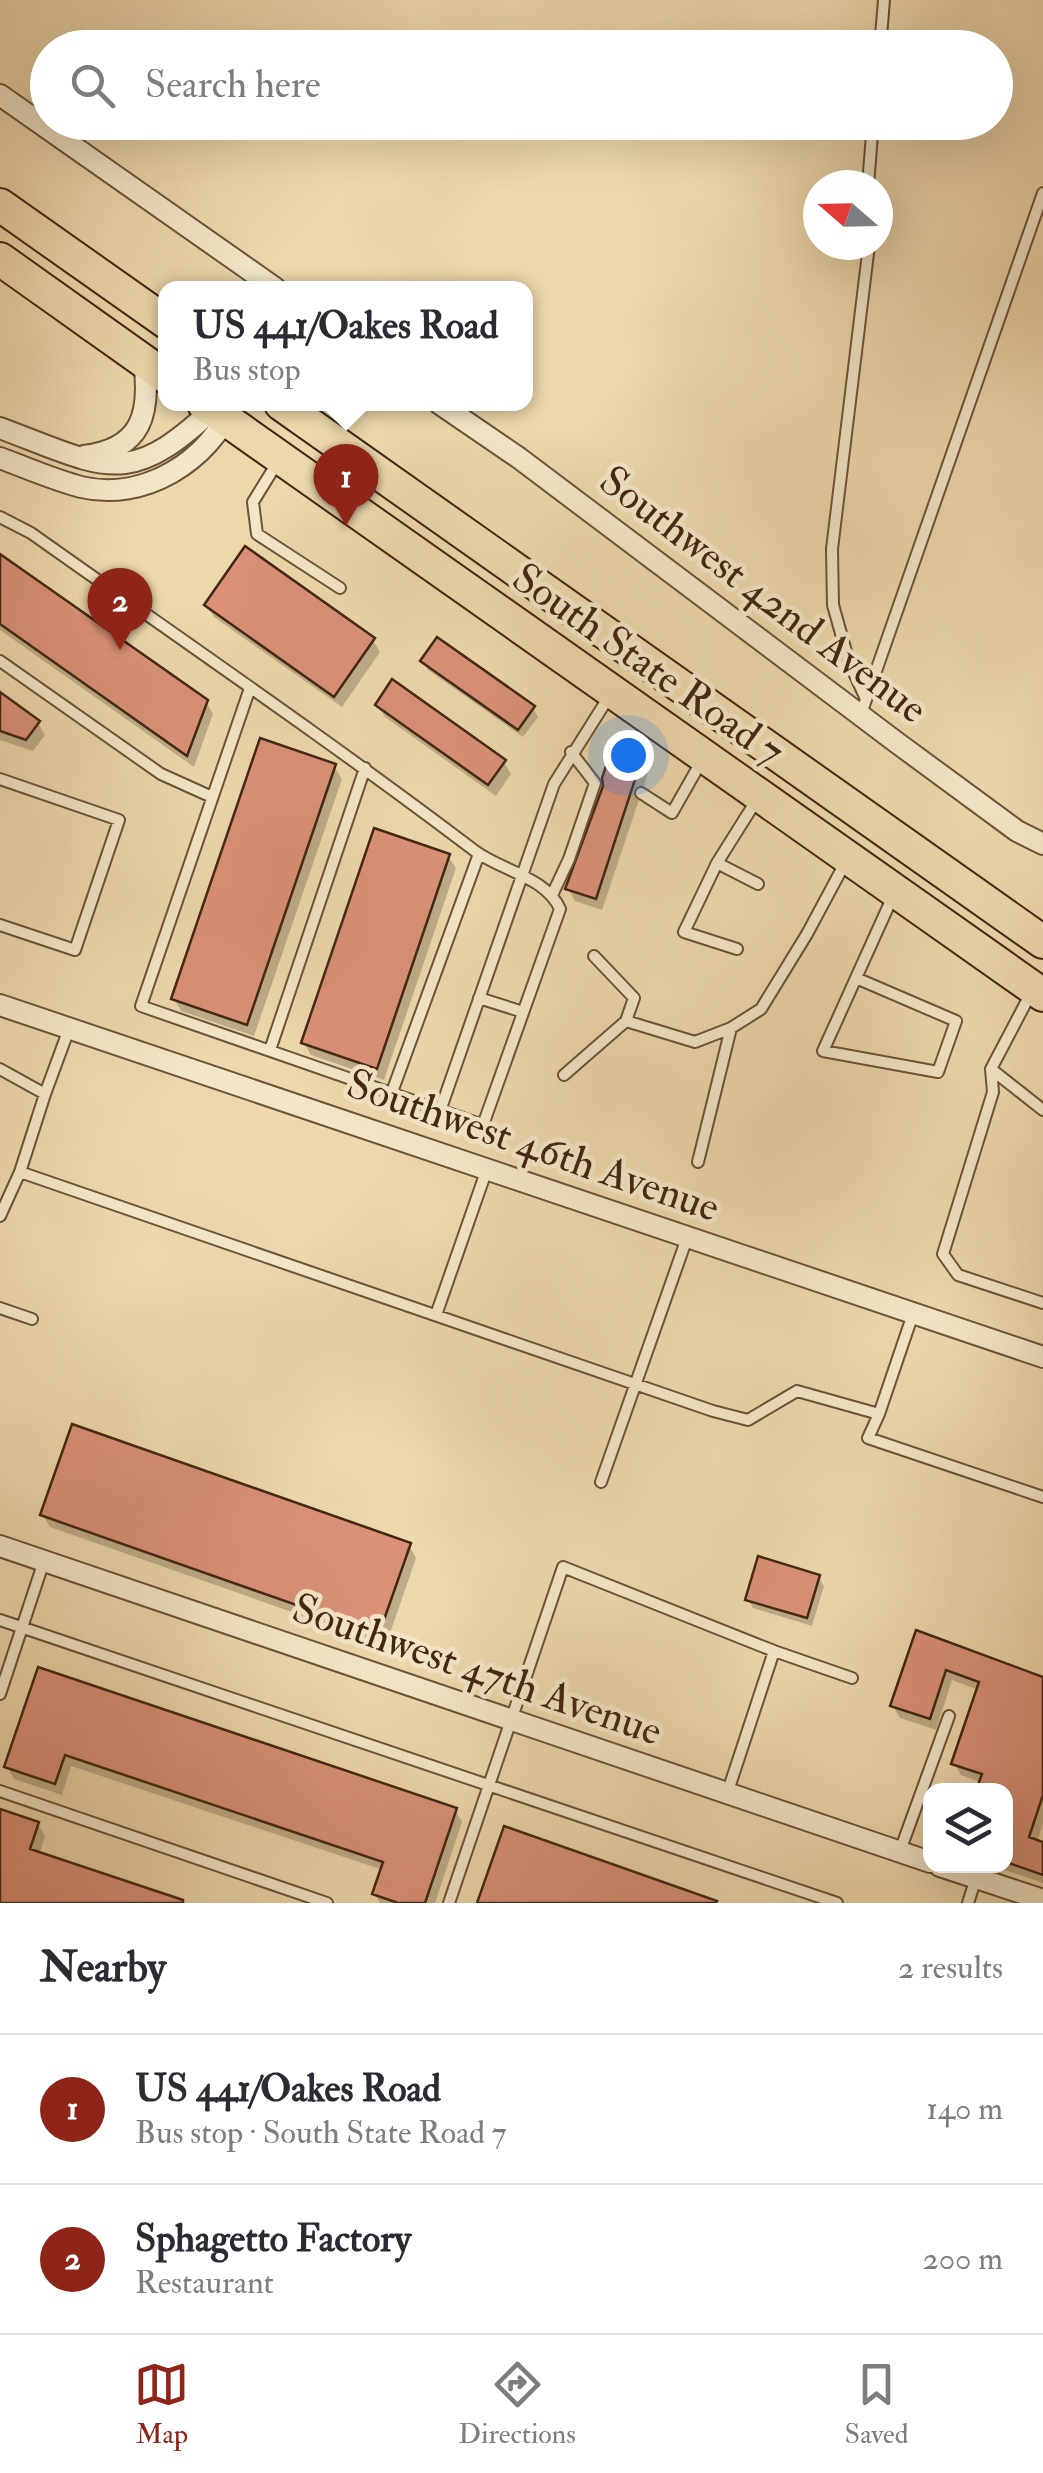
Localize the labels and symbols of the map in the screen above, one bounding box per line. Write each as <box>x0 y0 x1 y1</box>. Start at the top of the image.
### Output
north arrow <box>803 170 893 260</box>
pin: 1 <box>314 444 378 526</box>
street label: Southwest 42nd Avenue <box>589 455 937 735</box>
street label: South State Road 7 <box>502 552 794 778</box>
pin: 2 <box>88 568 152 650</box>
your location <box>603 730 654 781</box>
street label: Southwest 46th Avenue <box>340 1058 726 1234</box>
street label: Southwest 47th Avenue <box>285 1582 669 1758</box>

